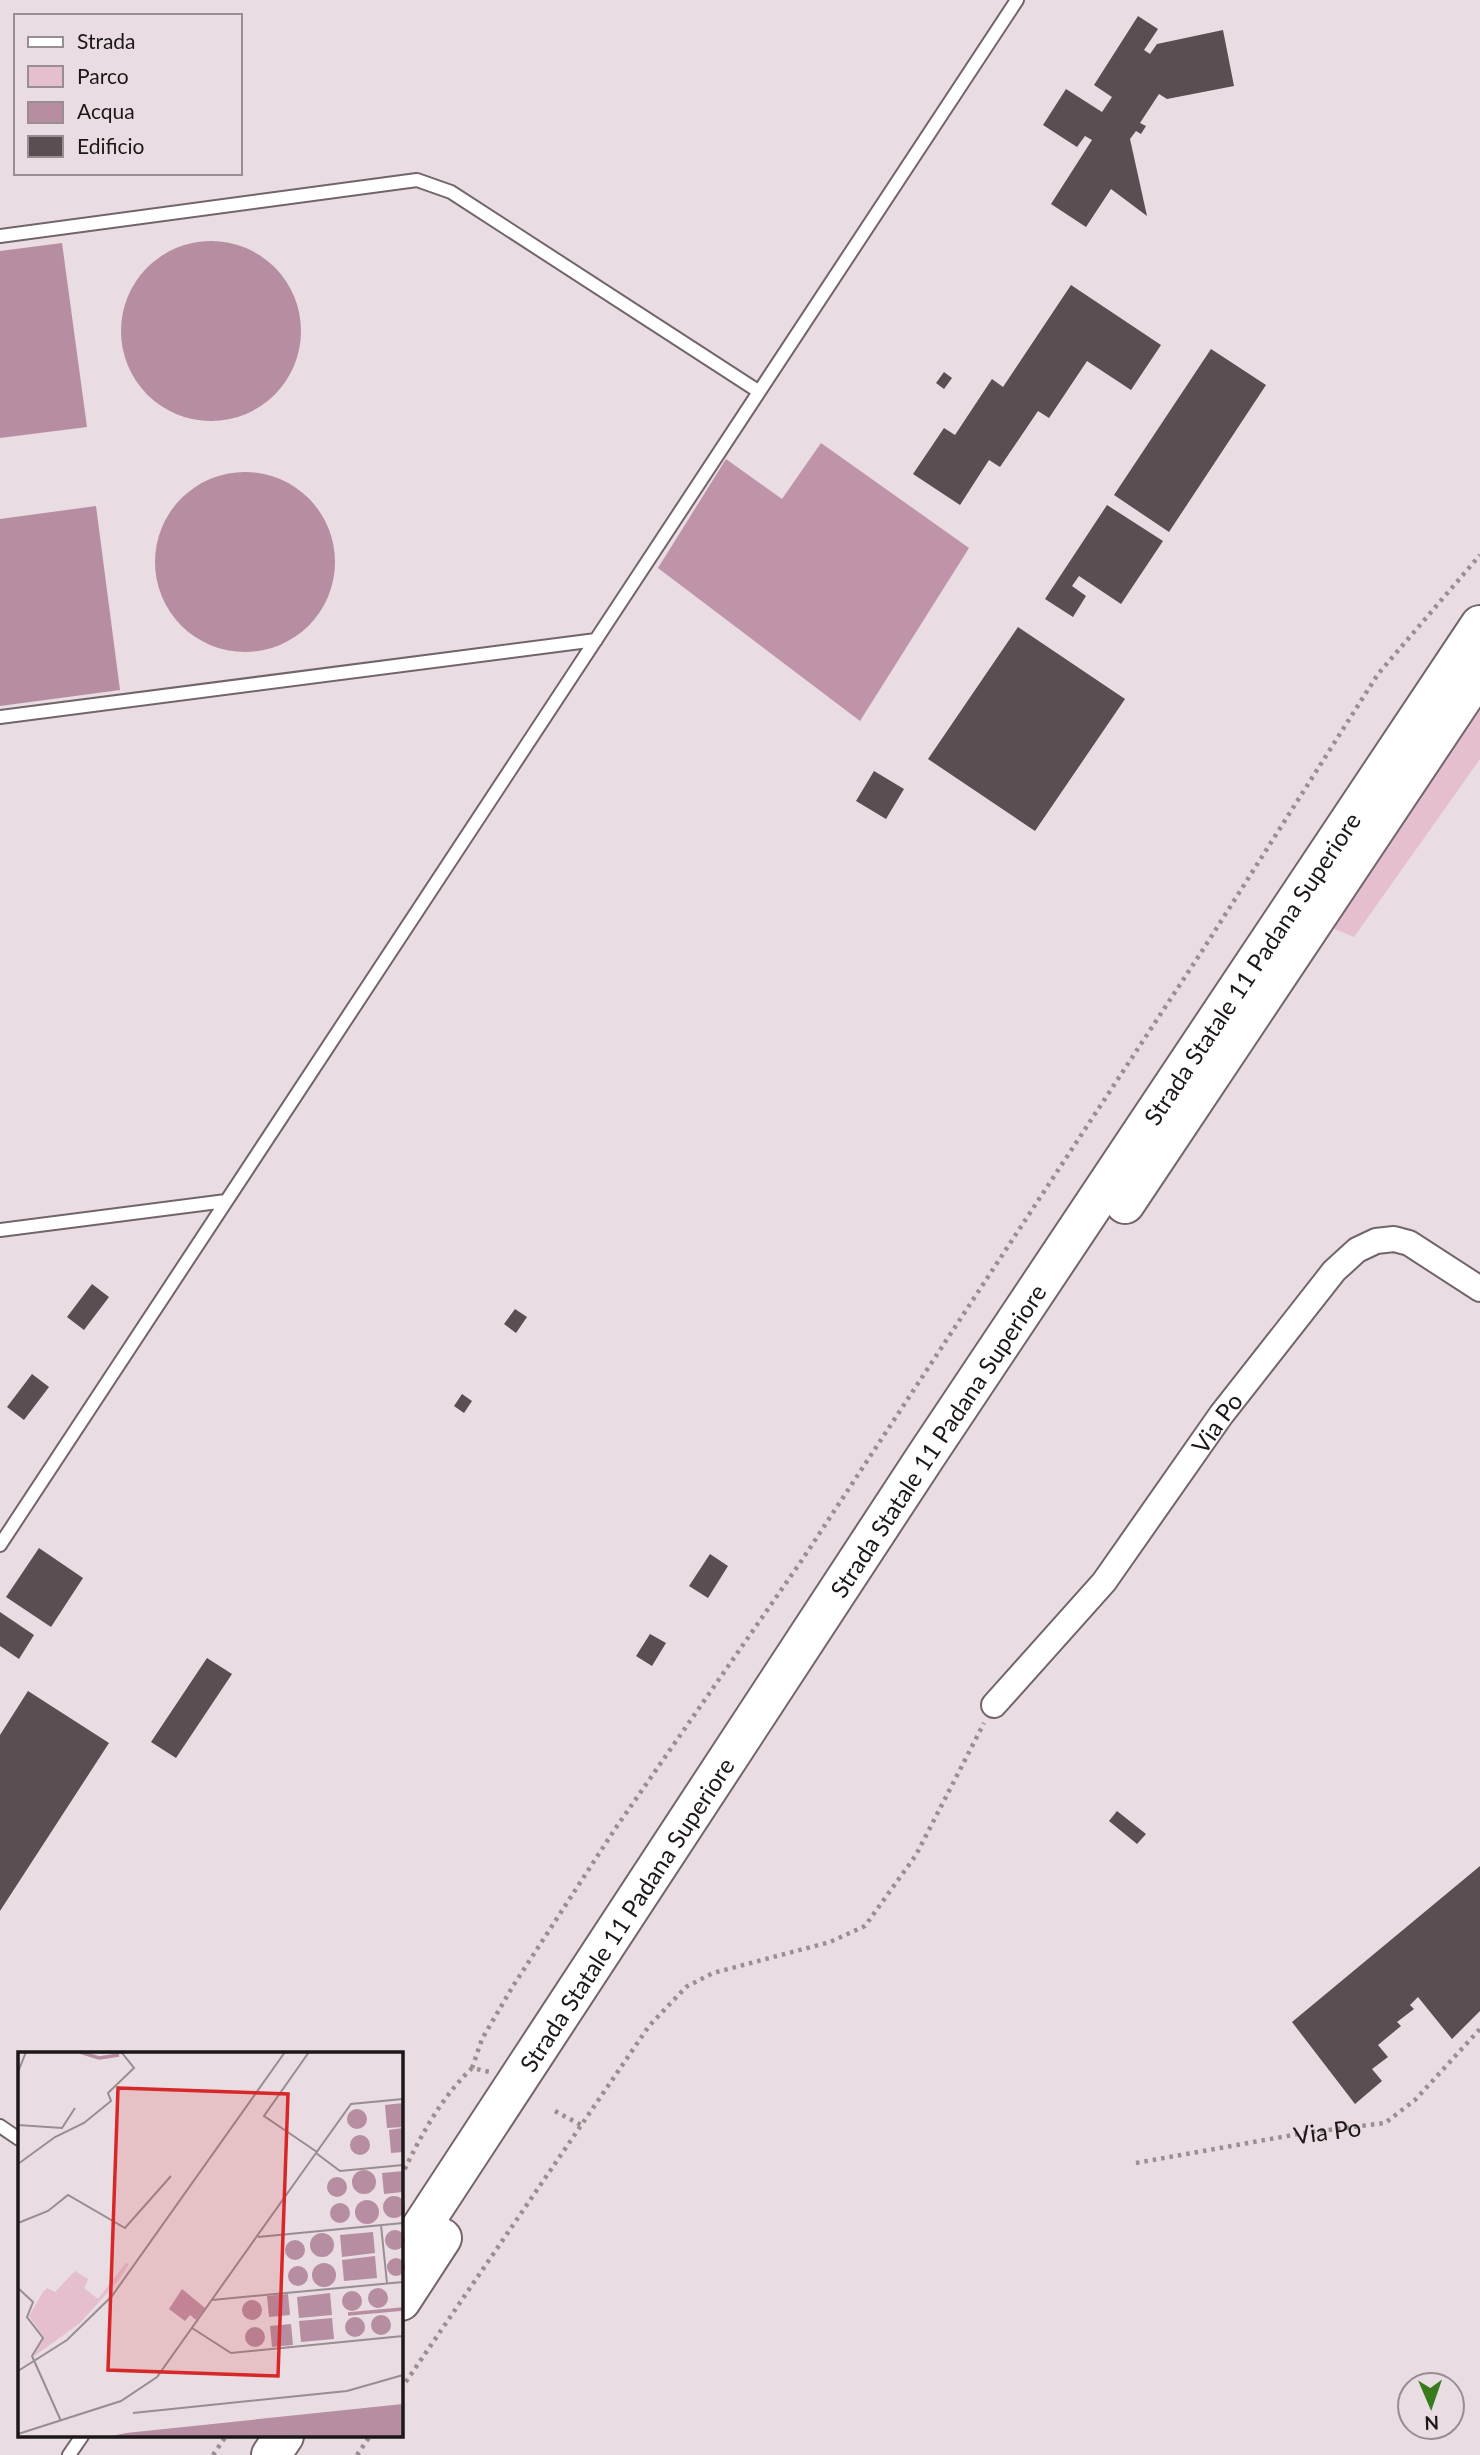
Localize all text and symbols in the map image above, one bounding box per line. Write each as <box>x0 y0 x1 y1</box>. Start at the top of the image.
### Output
legend <box>14 14 242 175</box>
text: Strada <box>77 28 136 53</box>
text: Parco <box>77 63 129 88</box>
text: Acqua <box>77 98 135 123</box>
text: Edificio <box>77 133 145 158</box>
street label: Strada Statale 11 Padana Superiore <box>1137 806 1366 1130</box>
street label: Strada Statale 11 Padana Superiore <box>823 1278 1051 1602</box>
street label: Via Po <box>1185 1387 1248 1458</box>
street label: Strada Statale 11 Padana Superiore <box>513 1752 739 2077</box>
inset map <box>18 2052 402 2438</box>
street label: Via Po <box>1291 2112 1362 2149</box>
north arrow <box>1396 2371 1466 2441</box>
text: N <box>1424 2412 1439 2435</box>

